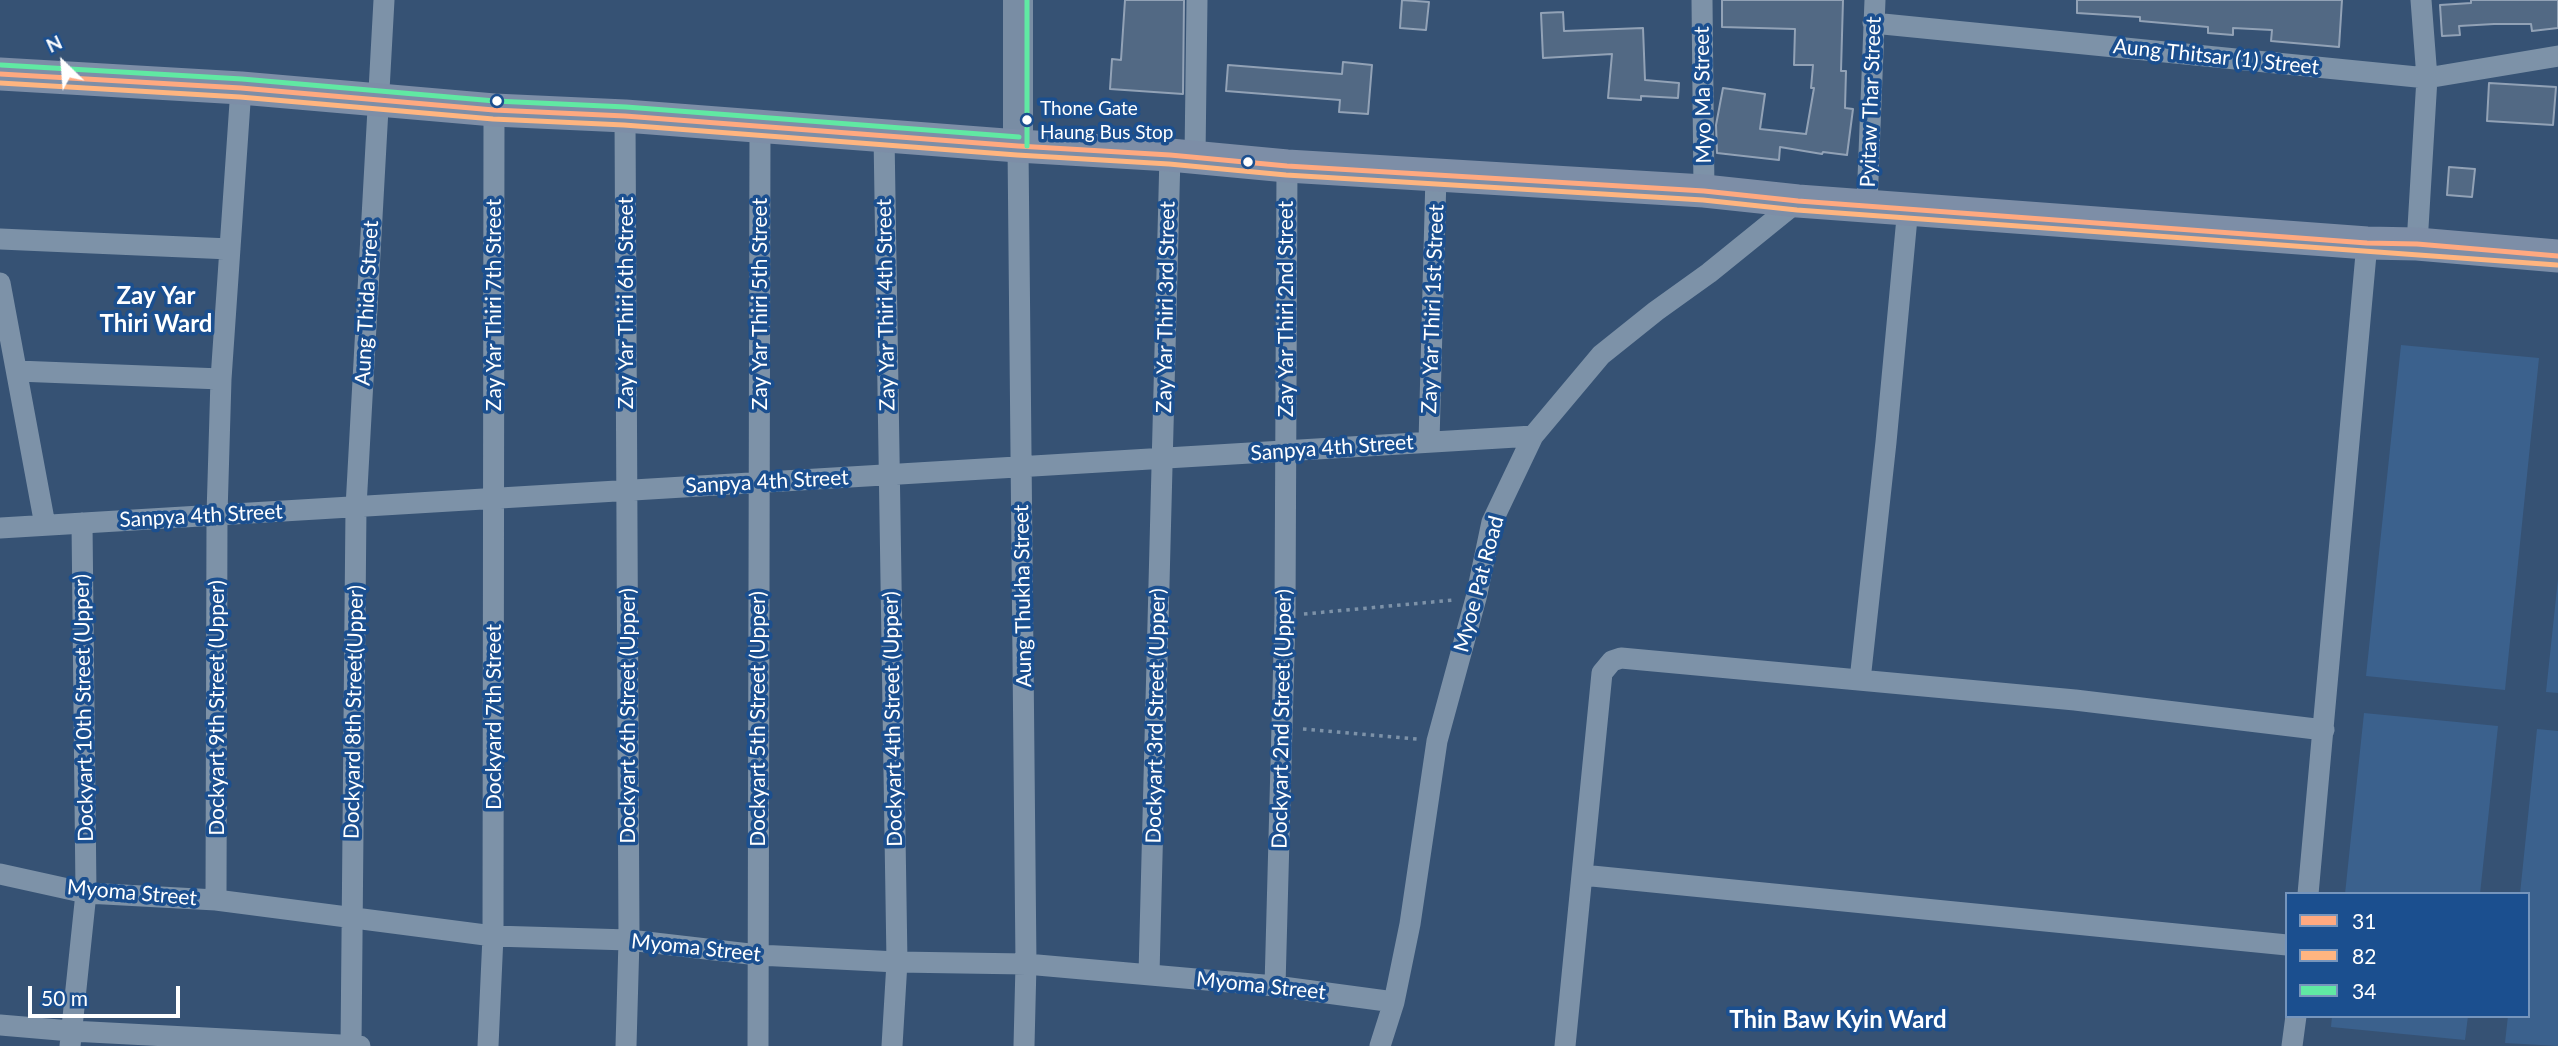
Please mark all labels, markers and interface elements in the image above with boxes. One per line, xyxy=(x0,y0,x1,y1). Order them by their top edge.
street label: Pyitaw Thar Street xyxy=(1855,16,1887,188)
street label: Myo Ma Street xyxy=(1689,26,1717,164)
north arrow xyxy=(28,28,98,98)
text: N xyxy=(42,30,65,57)
street label: Aung Thitsar (1) Street xyxy=(2112,34,2320,80)
unlabelled marker xyxy=(490,94,504,108)
place label: Thone Gate Haung Bus Stop xyxy=(1040,98,1173,142)
marker: Thone Gate Haung Bus Stop xyxy=(1020,113,1034,127)
unlabelled marker xyxy=(1241,155,1255,169)
street label: Zay Yar Thiri 6th Street xyxy=(613,197,639,409)
street label: Zay Yar Thiri 5th Street xyxy=(747,198,773,410)
street label: Zay Yar Thiri 7th Street xyxy=(481,199,507,411)
street label: Zay Yar Thiri 4th Street xyxy=(872,199,900,411)
street label: Zay Yar Thiri 3rd Street xyxy=(1152,201,1180,413)
street label: Zay Yar Thiri 2nd Street xyxy=(1273,201,1299,417)
street label: Zay Yar Thiri 1st Street xyxy=(1417,204,1449,414)
street label: Aung Thida Street xyxy=(350,220,384,386)
district label: Zay Yar Thiri Ward xyxy=(100,282,212,338)
street label: Sanpya 4th Street xyxy=(1250,430,1414,466)
street label: Sanpya 4th Street xyxy=(685,465,849,499)
street label: Sanpya 4th Street xyxy=(119,499,283,533)
street label: Aung Thukha Street xyxy=(1009,504,1037,688)
street label: Myoe Pat Road xyxy=(1449,513,1509,655)
street label: Dockyart 10th Street (Upper) xyxy=(69,574,99,842)
street label: Dockyart 9th Street (Upper) xyxy=(204,580,230,836)
street label: Dockyard 8th Street(Upper) xyxy=(339,585,369,839)
street label: Dockyart 6th Street (Upper) xyxy=(615,588,641,844)
street label: Dockyart 3rd Street (Upper) xyxy=(1141,588,1171,844)
street label: Dockyart 2nd Street (Upper) xyxy=(1267,589,1297,849)
street label: Dockyart 5th Street (Upper) xyxy=(745,591,771,847)
street label: Dockyart 4th Street (Upper) xyxy=(878,591,908,847)
street label: Dockyard 7th Street xyxy=(481,624,507,810)
street label: Myoma Street xyxy=(66,875,198,911)
legend xyxy=(2285,892,2530,1018)
text: 31 xyxy=(2352,908,2376,933)
street label: Myoma Street xyxy=(630,929,762,967)
text: 82 xyxy=(2352,943,2376,968)
street label: Myoma Street xyxy=(1195,967,1327,1005)
scale bar xyxy=(32,972,184,1016)
text: 34 xyxy=(2352,978,2376,1003)
text: 50 m xyxy=(41,985,88,1010)
district label: Thin Baw Kyin Ward xyxy=(1729,1006,1947,1034)

